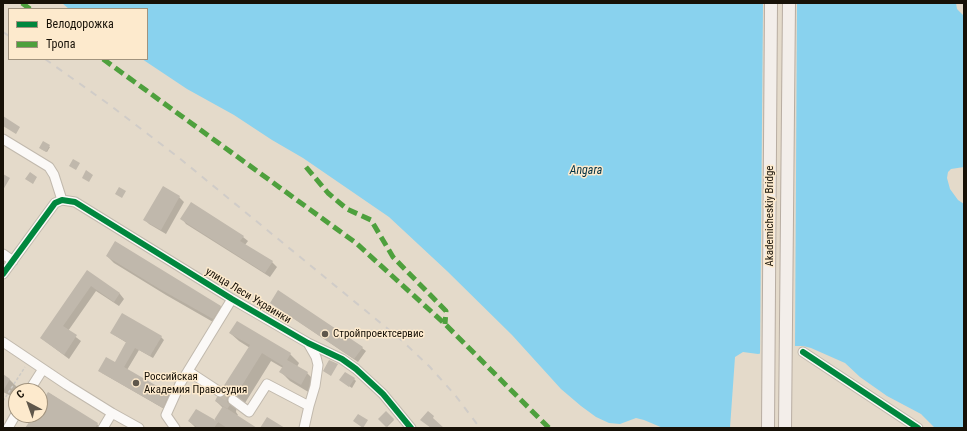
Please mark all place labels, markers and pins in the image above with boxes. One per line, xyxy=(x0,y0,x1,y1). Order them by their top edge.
place label: Стройпроектсервис xyxy=(333,327,424,341)
marker: Стройпроектсервис xyxy=(320,329,330,339)
place label: Российская Академия Правосудия xyxy=(144,370,247,396)
marker: Российская Академия Правосудия xyxy=(131,378,141,388)

